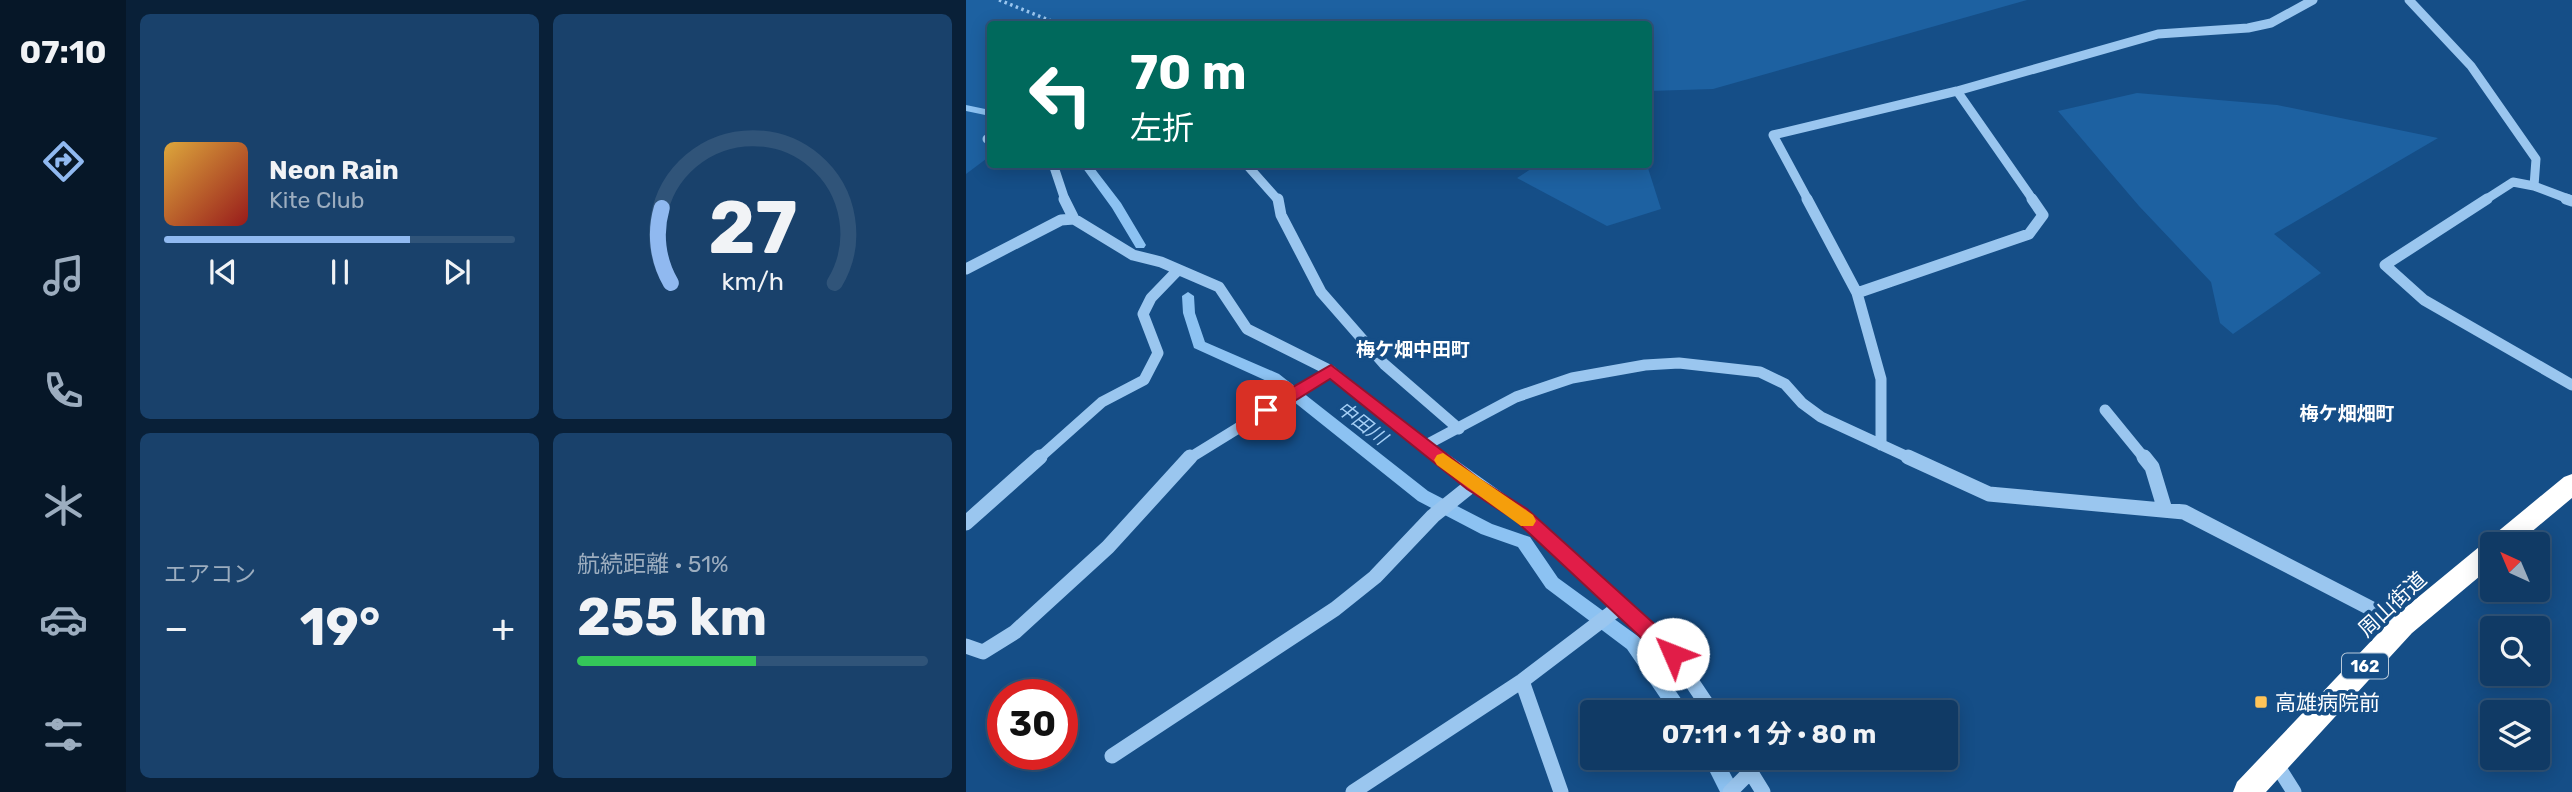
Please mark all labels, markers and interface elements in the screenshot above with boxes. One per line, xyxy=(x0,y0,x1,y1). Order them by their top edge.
text: 07:10 xyxy=(19,33,107,71)
text: 70 m xyxy=(1130,43,1247,101)
icon: left xyxy=(1015,49,1106,140)
text: 左折 xyxy=(1130,109,1194,147)
icon: directions xyxy=(39,137,88,186)
text: Neon Rain xyxy=(269,155,399,186)
text: 27 xyxy=(708,185,797,271)
text: Kite Club xyxy=(269,186,364,214)
icon: music xyxy=(39,251,88,300)
icon: previous xyxy=(204,253,242,291)
icon: pause xyxy=(321,253,359,291)
icon: next xyxy=(438,253,476,291)
text: km/h xyxy=(721,267,784,296)
district label: 梅ケ畑中田町 xyxy=(1356,338,1470,361)
icon: phone xyxy=(39,366,88,415)
pin xyxy=(1236,380,1296,440)
icon: arrive xyxy=(1247,391,1285,429)
water label: 中田川 xyxy=(1332,396,1393,451)
district label: 梅ケ畑畑町 xyxy=(2299,402,2395,425)
icon: climate xyxy=(39,481,88,530)
north arrow xyxy=(2480,532,2550,602)
map controls xyxy=(2480,532,2550,770)
text: 航続距離 · 51% xyxy=(577,550,729,578)
text: エアコン xyxy=(164,560,256,588)
street label: 周山街道 xyxy=(2353,566,2431,642)
text: 255 km xyxy=(577,586,767,648)
icon: car xyxy=(39,595,88,644)
text: 19° xyxy=(300,596,380,658)
text: − xyxy=(164,605,189,651)
text: + xyxy=(491,605,515,651)
button: search xyxy=(2480,616,2550,686)
position arrow xyxy=(1636,617,1710,691)
road number: 162 xyxy=(2342,653,2388,678)
speed limit sign: 30 xyxy=(987,679,1078,770)
place label: 高雄病院前 xyxy=(2275,690,2380,715)
marker: 高雄病院前 xyxy=(2253,694,2269,710)
button: layers xyxy=(2480,700,2550,770)
icon: filters xyxy=(39,710,88,759)
text: 07:11 · 1 分 · 80 m xyxy=(1662,719,1876,750)

